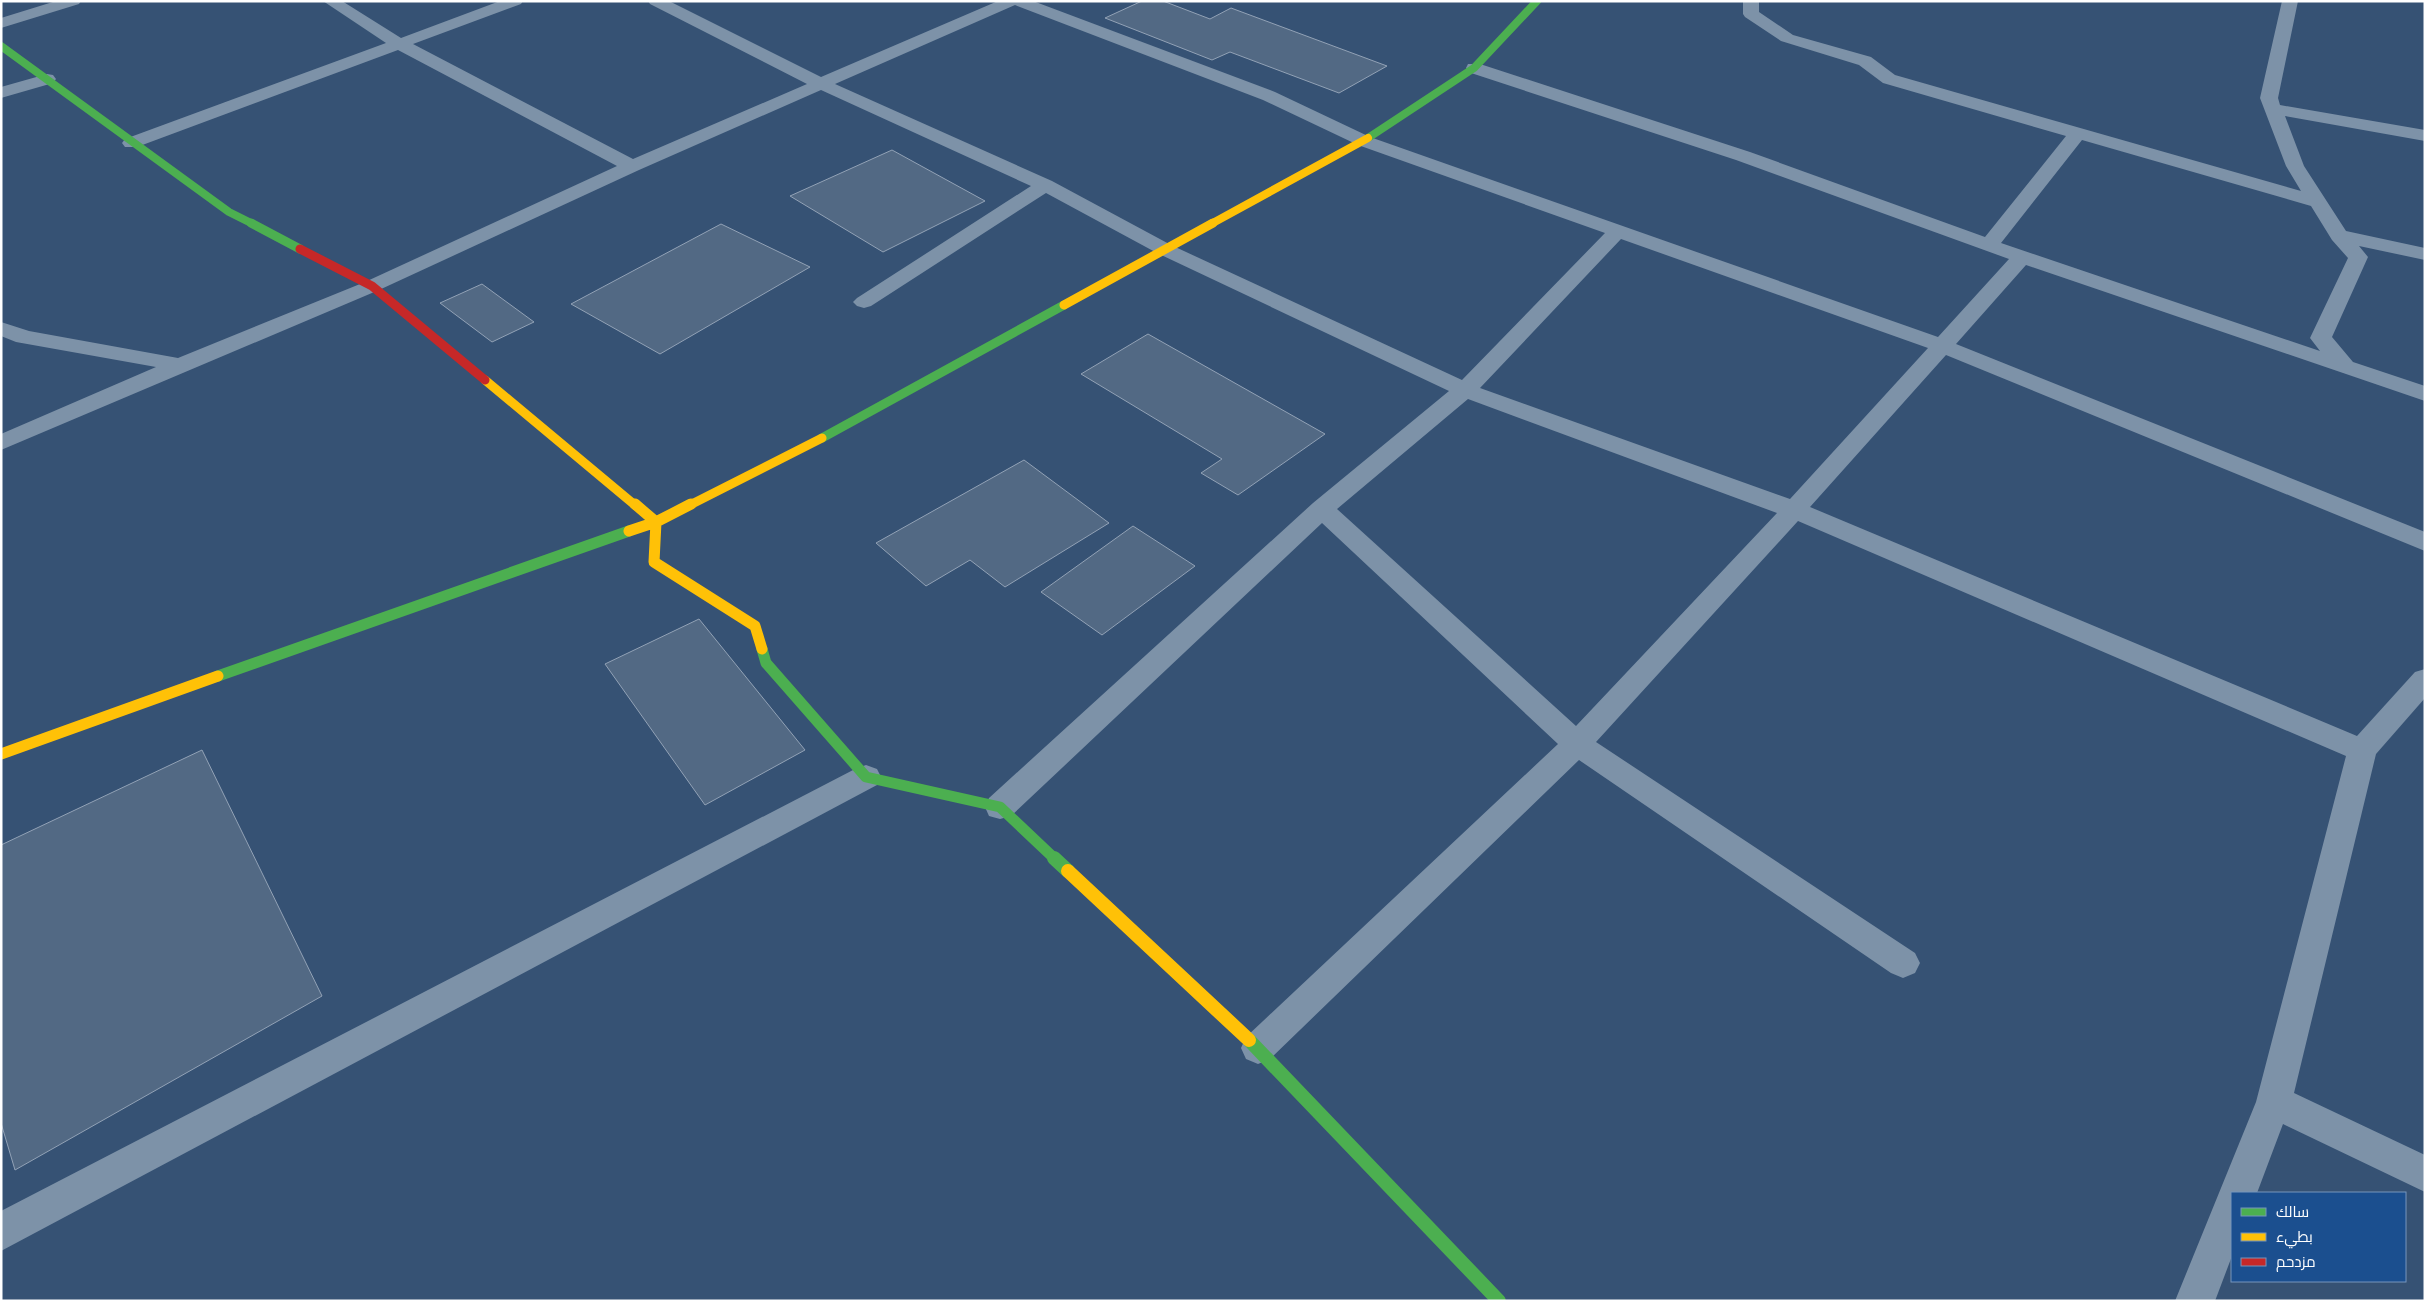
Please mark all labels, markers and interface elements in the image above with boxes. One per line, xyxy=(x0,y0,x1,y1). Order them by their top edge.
legend xyxy=(2231,1192,2406,1282)
text: سالك xyxy=(2276,1203,2309,1220)
text: بطيء xyxy=(2276,1228,2313,1249)
text: مزدحم xyxy=(2276,1253,2316,1272)

